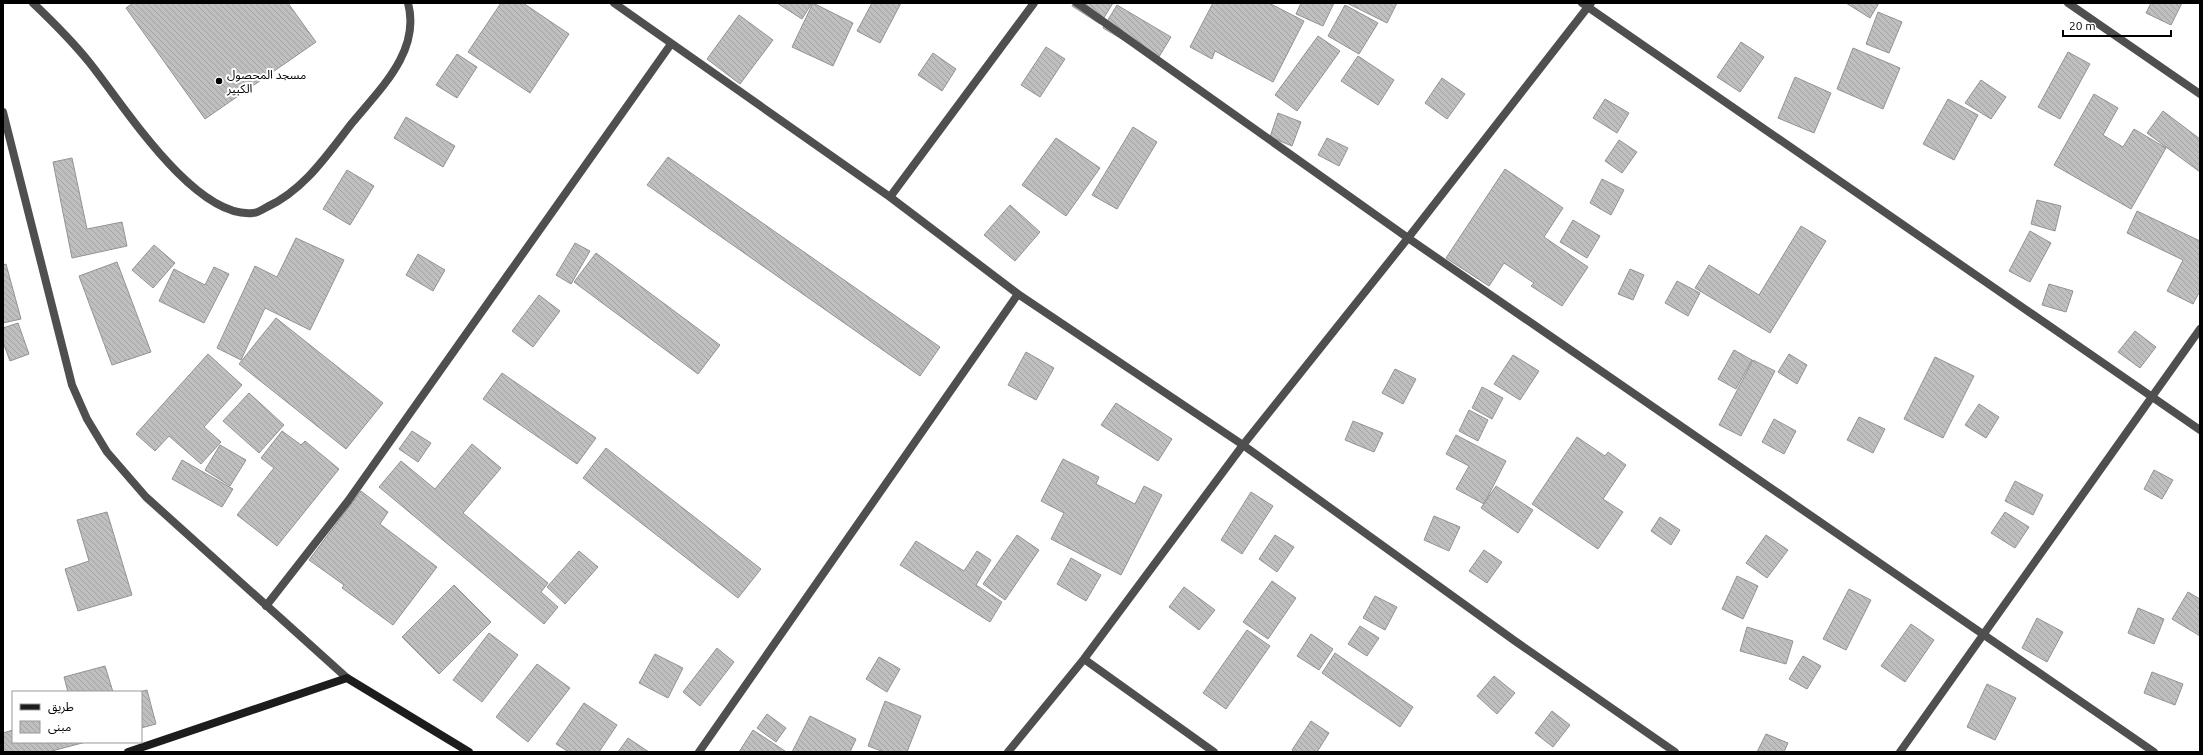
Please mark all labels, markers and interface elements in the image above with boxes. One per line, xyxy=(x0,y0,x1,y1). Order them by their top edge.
scale bar xyxy=(2063,12,2171,38)
text: 20 m xyxy=(2069,19,2096,32)
place label: مسجد المحصول الكبير xyxy=(226,68,306,96)
marker: مسجد المحصول الكبير xyxy=(214,76,224,86)
legend xyxy=(12,691,142,743)
text: طريق xyxy=(48,700,74,715)
text: مبنى xyxy=(48,720,71,734)

